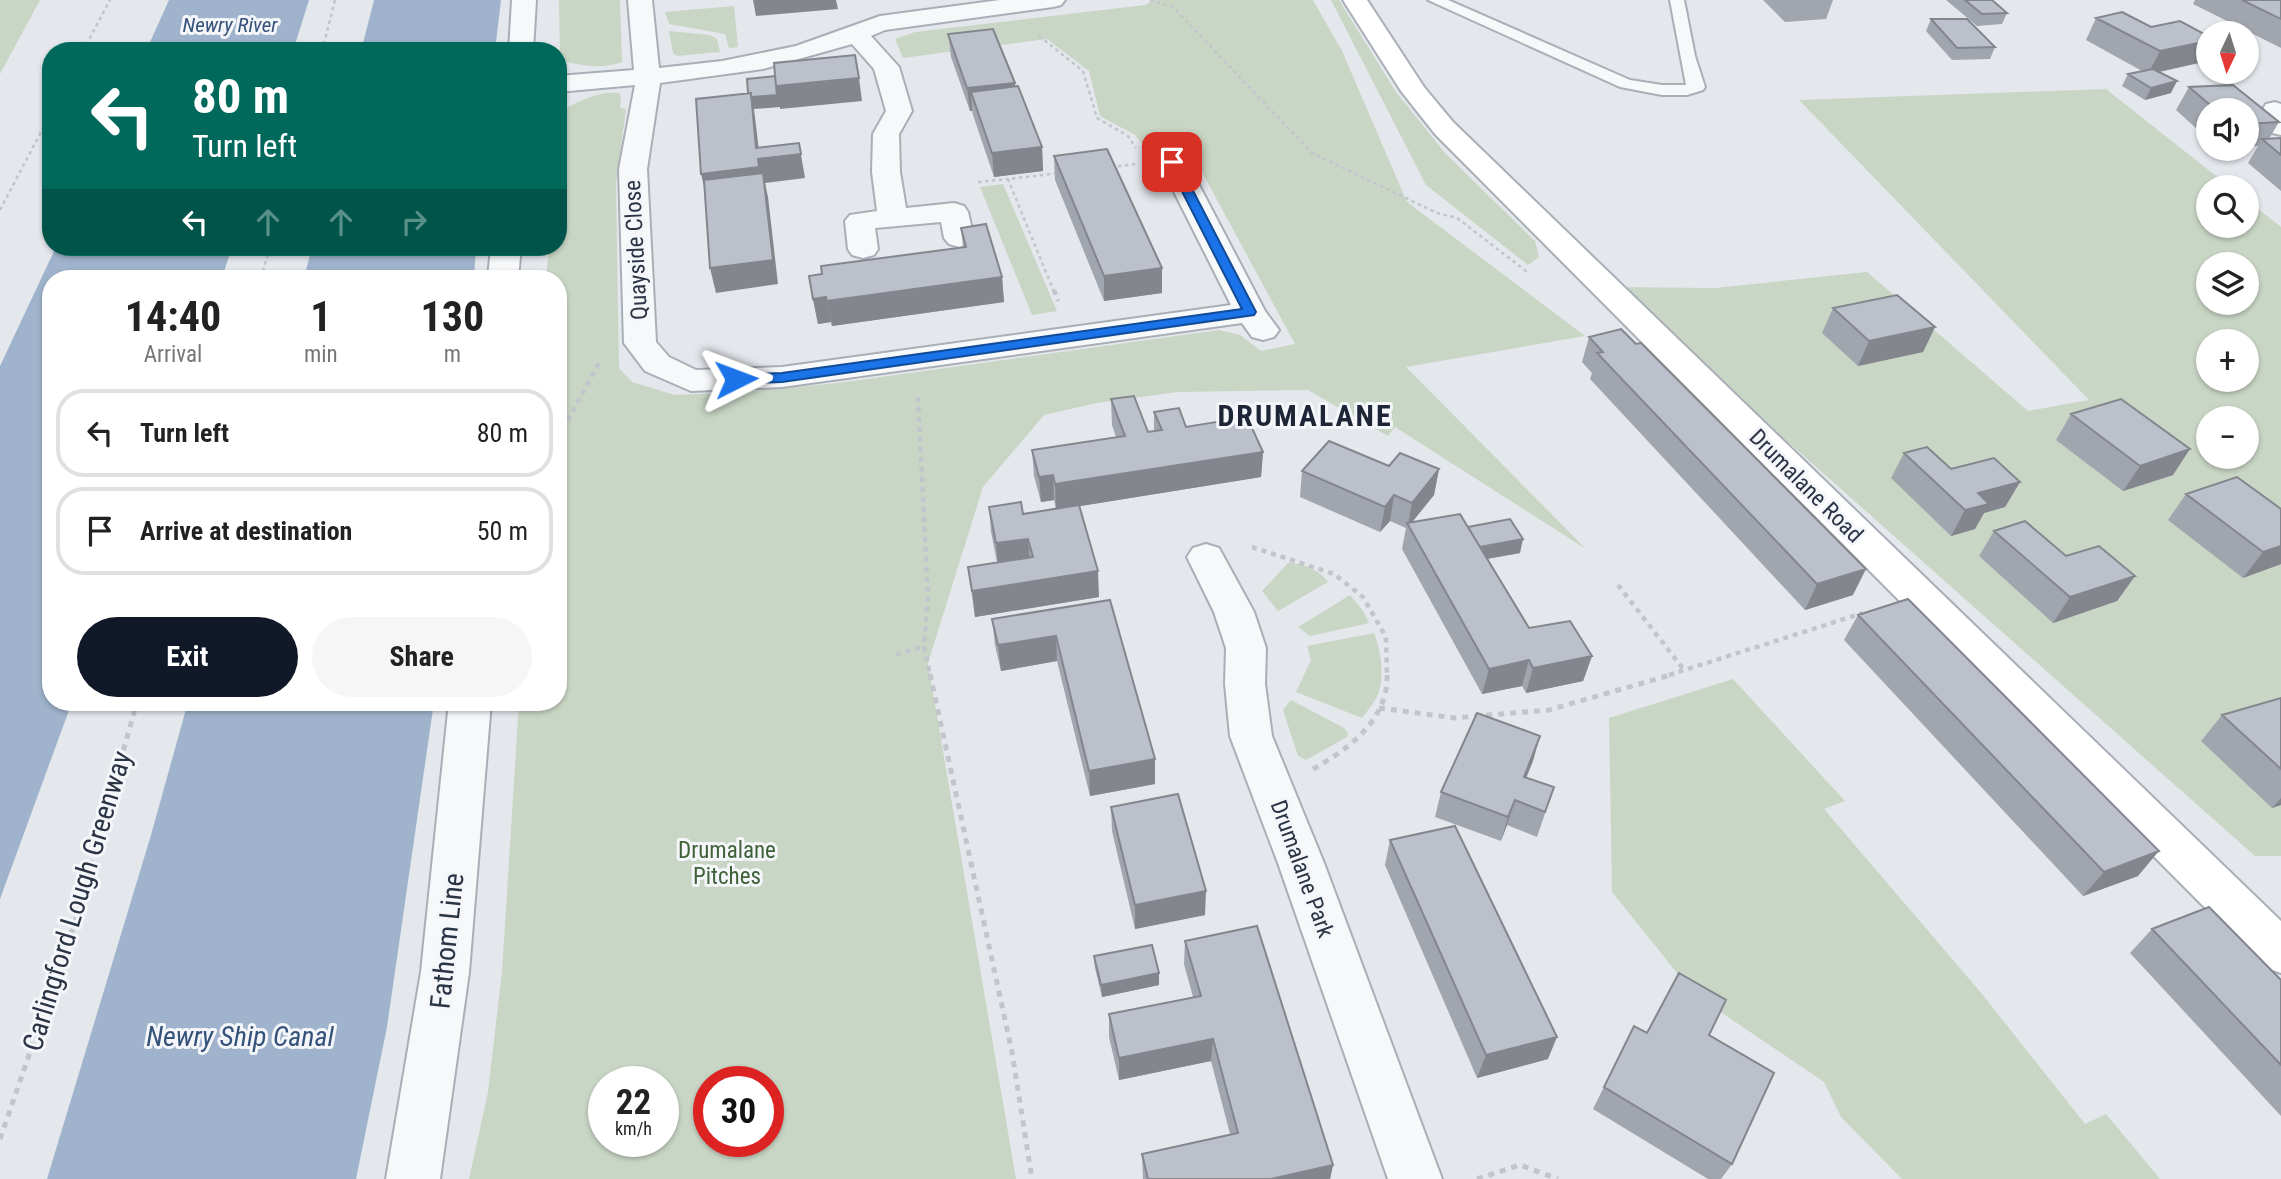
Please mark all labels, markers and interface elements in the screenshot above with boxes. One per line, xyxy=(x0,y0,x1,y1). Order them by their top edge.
water label: Newry River xyxy=(183,13,278,37)
north arrow xyxy=(2196,21,2259,84)
map controls xyxy=(2196,21,2259,469)
text: 80 m xyxy=(192,68,289,125)
icon: left xyxy=(77,70,168,161)
button: sound xyxy=(2196,98,2259,161)
text: Turn left xyxy=(192,127,297,165)
pin xyxy=(1142,132,1202,192)
icon: arrive xyxy=(1153,143,1191,181)
button: search xyxy=(2196,175,2259,238)
street label: Quayside Close xyxy=(619,180,653,320)
icon: left xyxy=(176,203,214,241)
icon: ahead xyxy=(249,203,287,241)
icon: ahead xyxy=(322,203,360,241)
icon: right xyxy=(395,203,433,241)
button: layers xyxy=(2196,252,2259,315)
text: 14:40 xyxy=(125,292,221,341)
text: 1 xyxy=(310,292,331,341)
text: 130 xyxy=(420,292,484,341)
button: + xyxy=(2196,329,2259,392)
text: Arrival xyxy=(144,341,202,368)
text: min xyxy=(304,341,338,368)
text: m xyxy=(444,341,461,368)
position arrow xyxy=(699,342,773,416)
district label: DRUMALANE xyxy=(1217,398,1393,433)
button: − xyxy=(2196,406,2259,469)
icon: left xyxy=(81,414,119,452)
text: Turn left xyxy=(140,418,229,448)
text: 80 m xyxy=(477,418,528,448)
street label: Drumalane Road xyxy=(1744,424,1868,548)
icon: arrive xyxy=(81,512,119,550)
text: Arrive at destination xyxy=(140,516,352,546)
text: 50 m xyxy=(477,516,528,546)
button: Exit xyxy=(77,617,298,697)
button: Share xyxy=(312,617,532,697)
street label: Carlingford Lough Greenway xyxy=(16,747,138,1055)
street label: Drumalane Park xyxy=(1265,797,1340,942)
park label: Drumalane Pitches xyxy=(678,837,776,890)
street label: Fathom Line xyxy=(423,872,471,1010)
water label: Newry Ship Canal xyxy=(146,1020,334,1053)
speed limit sign: 30 xyxy=(693,1066,784,1157)
text: 22 xyxy=(616,1082,651,1123)
text: km/h xyxy=(615,1118,652,1139)

